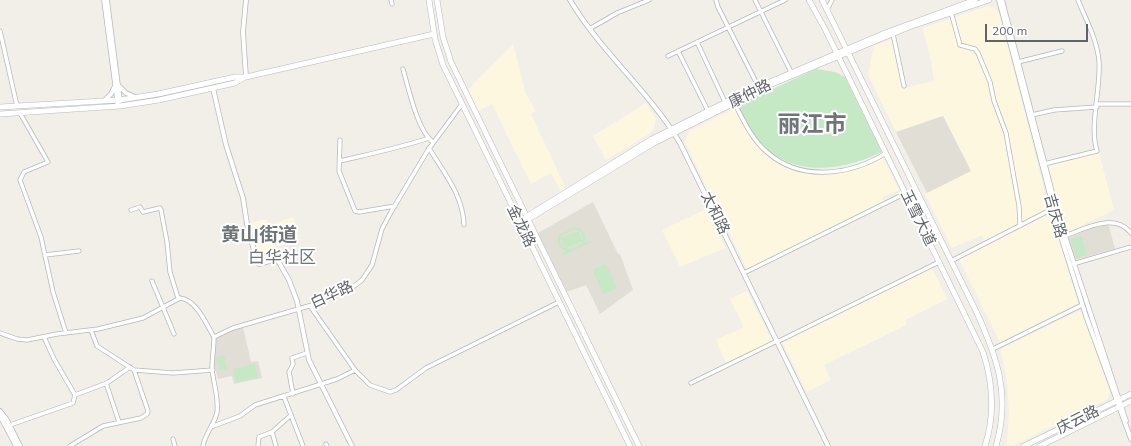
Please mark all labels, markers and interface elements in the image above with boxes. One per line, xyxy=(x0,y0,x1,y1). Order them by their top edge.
scale bar xyxy=(987,16,1090,42)
text: 200 m xyxy=(992,23,1027,38)
street label: 康仲路 xyxy=(726,76,774,112)
district label: 丽江市 xyxy=(778,111,846,139)
street label: 玉雪大道 xyxy=(897,187,939,249)
street label: 太和路 xyxy=(697,189,733,237)
street label: 吉庆路 xyxy=(1040,192,1070,240)
street label: 金龙路 xyxy=(503,202,539,250)
district label: 黄山街道 xyxy=(221,224,297,246)
district label: 白华社区 xyxy=(248,248,316,268)
street label: 白华路 xyxy=(308,277,356,313)
street label: 庆云路 xyxy=(1054,402,1102,438)

